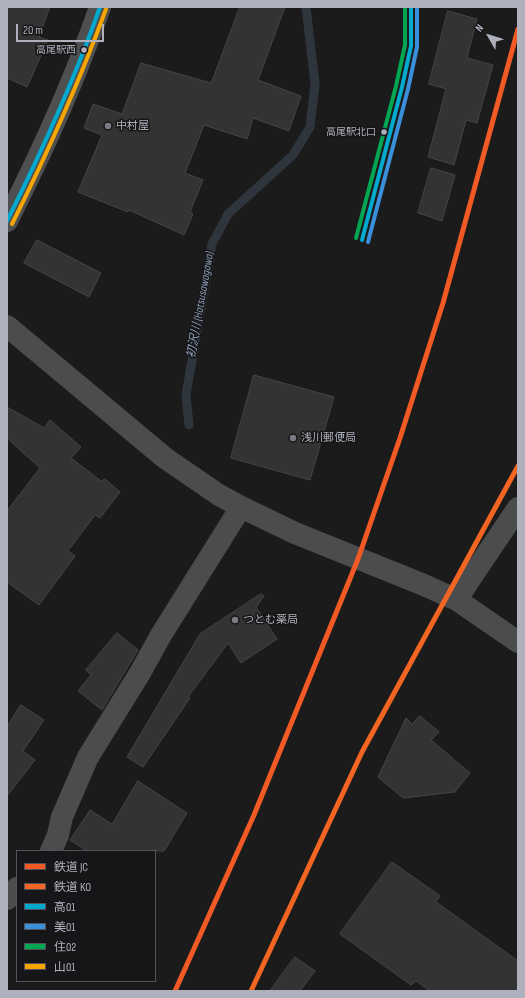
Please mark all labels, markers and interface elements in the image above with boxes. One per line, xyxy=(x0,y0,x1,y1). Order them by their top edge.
scale bar xyxy=(18,16,106,42)
north arrow xyxy=(469,16,509,56)
text: N xyxy=(472,22,486,35)
text: 20 m xyxy=(23,23,43,38)
place label: 高尾駅西 xyxy=(36,44,76,56)
marker: 高尾駅西 xyxy=(79,45,89,55)
place label: 中村屋 xyxy=(116,119,149,133)
marker: 中村屋 xyxy=(103,121,113,131)
place label: 高尾駅北口 xyxy=(326,126,376,138)
marker: 高尾駅北口 xyxy=(379,127,389,137)
water label: 初沢川 (Hatsusawagawa) xyxy=(185,250,217,360)
place label: 浅川郵便局 xyxy=(301,431,356,445)
marker: 浅川郵便局 xyxy=(288,433,298,443)
place label: つとむ薬局 xyxy=(243,613,298,627)
marker: つとむ薬局 xyxy=(230,615,240,625)
legend xyxy=(16,850,156,982)
text: 鉄道 JC xyxy=(54,860,88,875)
text: 鉄道 KO xyxy=(54,880,91,895)
text: 高01 xyxy=(54,900,76,915)
text: 美01 xyxy=(54,920,76,935)
text: 住02 xyxy=(54,940,76,955)
text: 山01 xyxy=(54,960,76,975)

